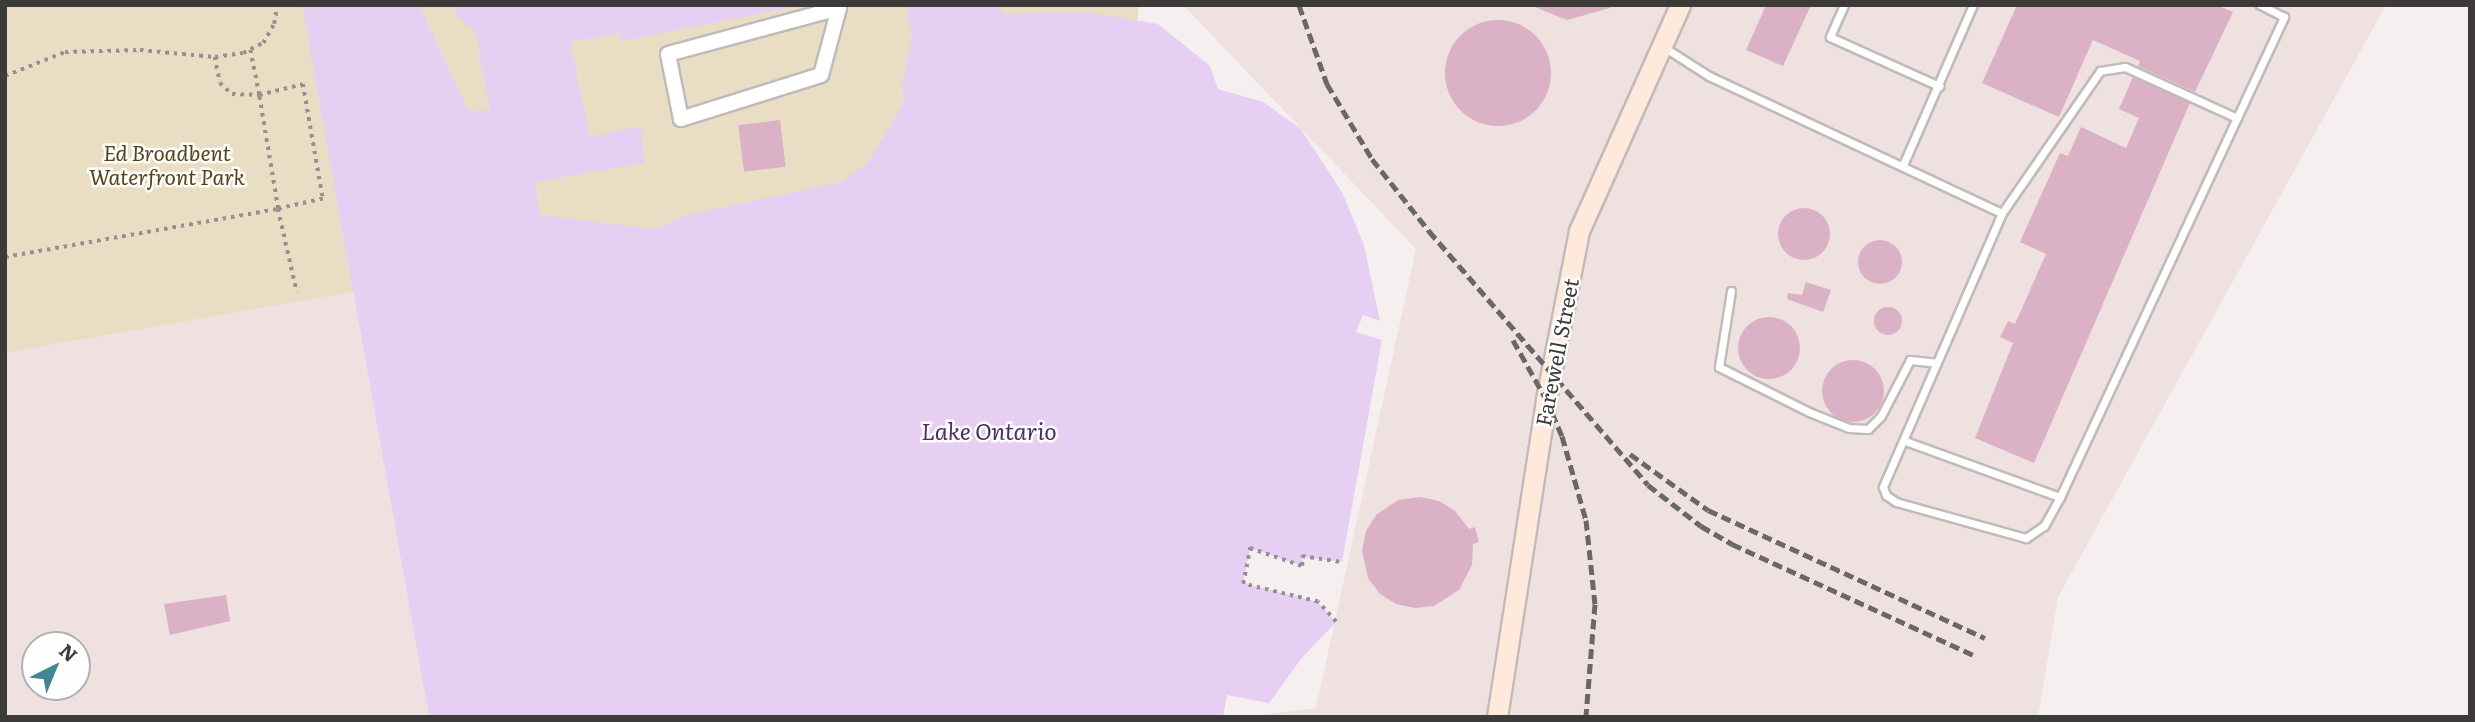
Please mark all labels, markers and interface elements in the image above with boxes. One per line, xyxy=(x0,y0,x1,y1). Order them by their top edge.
park label: Ed Broadbent Waterfront Park xyxy=(89,139,245,189)
street label: Farewell Street xyxy=(1529,276,1583,428)
water label: Lake Ontario xyxy=(921,416,1057,444)
north arrow xyxy=(21,631,91,701)
text: N xyxy=(54,636,84,668)

